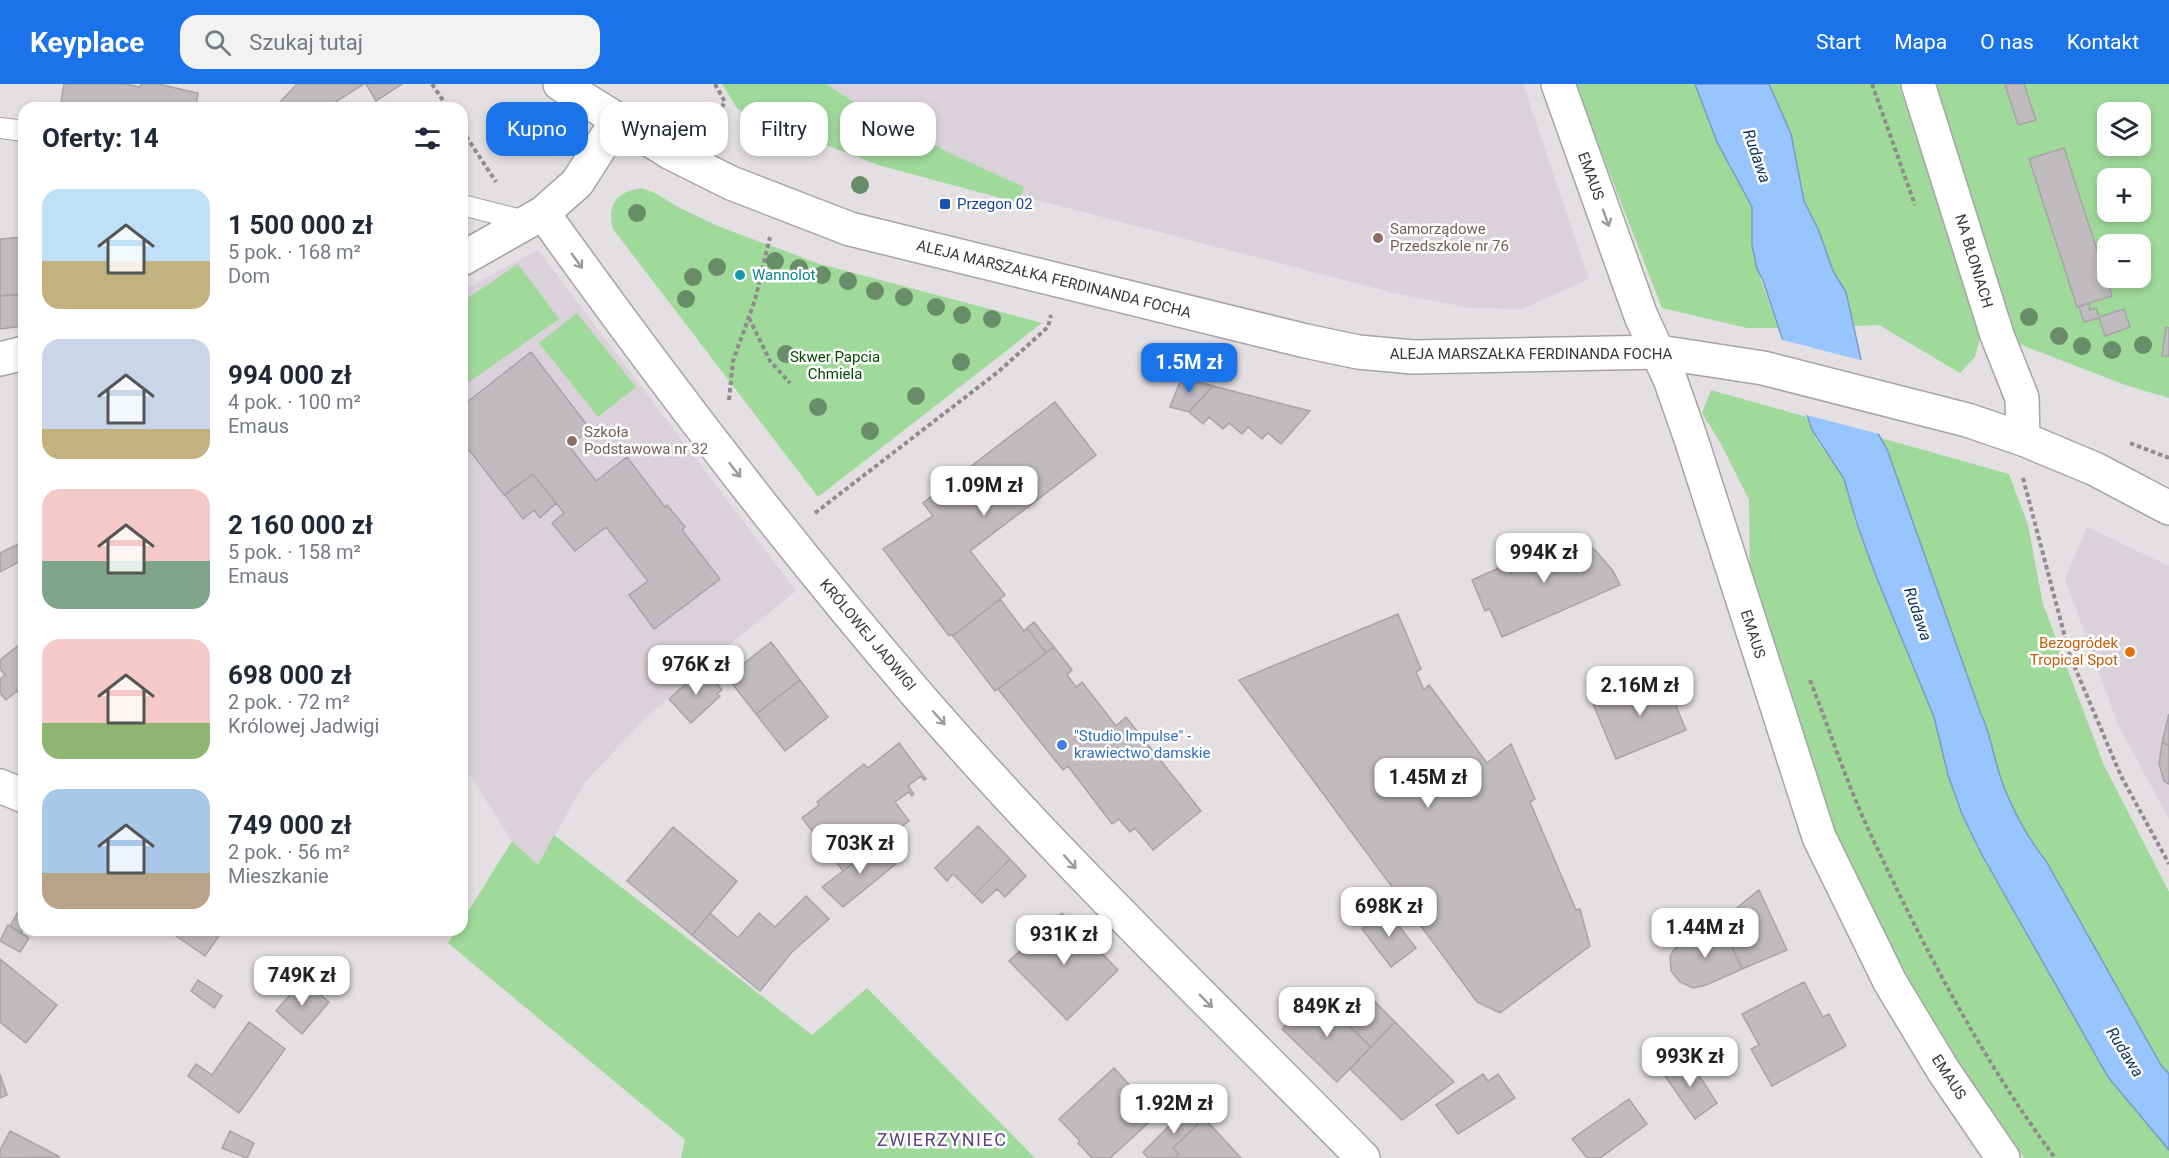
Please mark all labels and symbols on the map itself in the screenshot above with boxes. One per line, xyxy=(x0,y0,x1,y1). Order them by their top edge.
water label: Rudawa xyxy=(1739,127,1775,185)
street label: EMAUS xyxy=(1574,149,1608,203)
place label: Przegon 02 xyxy=(957,195,1033,213)
marker: Przegon 02 xyxy=(938,197,952,211)
one-way arrow xyxy=(1602,208,1613,227)
street label: NA BŁONIACH xyxy=(1951,212,1997,310)
place label: Samorządowe Przedszkole nr 76 xyxy=(1390,220,1509,255)
marker: Samorządowe Przedszkole nr 76 xyxy=(1371,231,1385,245)
street label: ALEJA MARSZAŁKA FERDINANDA FOCHA xyxy=(915,236,1193,322)
one-way arrow xyxy=(571,252,583,268)
place label: Wannolot xyxy=(752,266,816,284)
marker: Wannolot xyxy=(733,268,747,282)
pin: 1.5M zł xyxy=(1134,343,1244,394)
street label: ALEJA MARSZAŁKA FERDINANDA FOCHA xyxy=(1390,345,1672,363)
park label: Skwer Papcia Chmiela xyxy=(790,348,880,383)
place label: Szkoła Podstawowa nr 32 xyxy=(584,423,708,458)
marker: Szkoła Podstawowa nr 32 xyxy=(565,434,579,448)
one-way arrow xyxy=(728,462,741,478)
pin: 1.09M zł xyxy=(922,466,1046,517)
pin: 994K zł xyxy=(1489,533,1599,584)
street label: KRÓLOWEJ JADWIGI xyxy=(816,576,920,694)
water label: Rudawa xyxy=(1900,585,1936,643)
street label: EMAUS xyxy=(1737,607,1769,661)
place label: Bezogródek Tropical Spot xyxy=(2030,634,2118,669)
pin: 976K zł xyxy=(641,645,751,696)
marker: Bezogródek Tropical Spot xyxy=(2123,645,2137,659)
pin: 2.16M zł xyxy=(1578,666,1702,717)
one-way arrow xyxy=(932,710,946,725)
place label: "Studio Impulse" - krawiectwo damskie xyxy=(1074,727,1210,762)
marker: "Studio Impulse" - krawiectwo damskie xyxy=(1055,738,1069,752)
pin: 1.45M zł xyxy=(1366,758,1490,809)
pin: 703K zł xyxy=(805,824,915,875)
one-way arrow xyxy=(1063,854,1077,869)
pin: 698K zł xyxy=(1334,887,1444,938)
pin: 1.44M zł xyxy=(1643,908,1767,959)
pin: 931K zł xyxy=(1009,915,1119,966)
pin: 749K zł xyxy=(247,956,357,1007)
pin: 849K zł xyxy=(1272,987,1382,1038)
one-way arrow xyxy=(1199,994,1214,1008)
water label: Rudawa xyxy=(2102,1023,2148,1081)
pin: 993K zł xyxy=(1635,1037,1745,1088)
street label: EMAUS xyxy=(1928,1051,1970,1103)
pin: 1.92M zł xyxy=(1112,1084,1236,1135)
district label: ZWIERZYNIEC xyxy=(877,1129,1007,1150)

